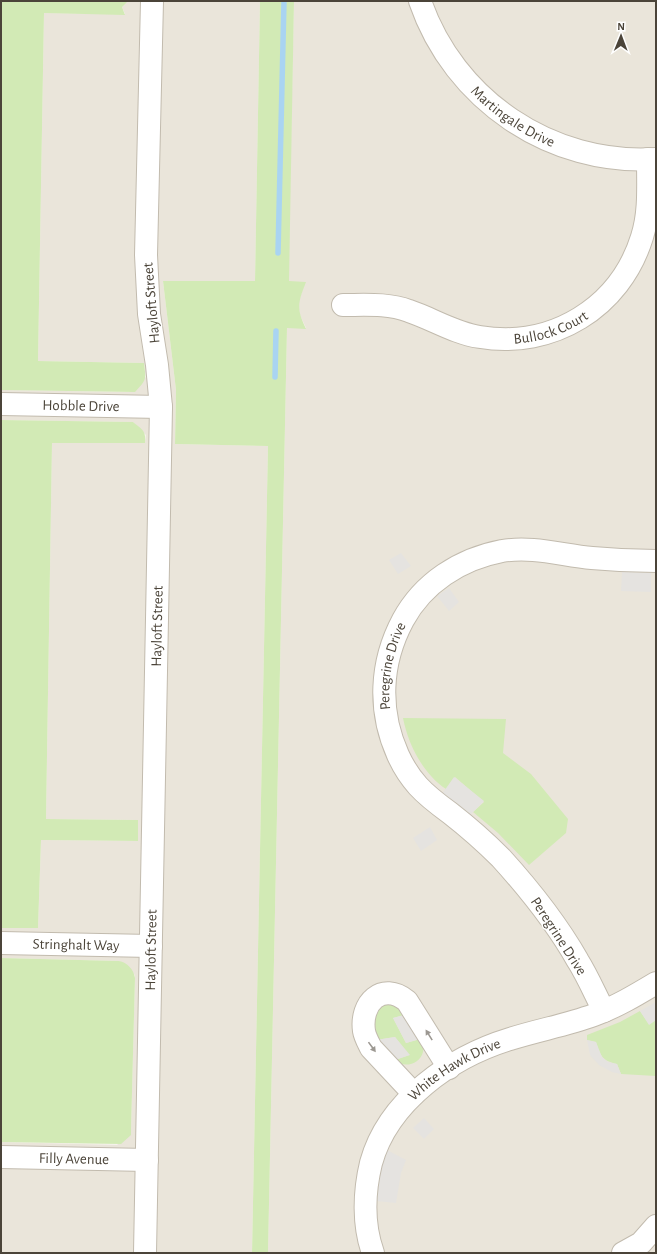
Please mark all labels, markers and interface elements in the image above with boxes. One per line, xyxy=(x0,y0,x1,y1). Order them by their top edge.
north arrow xyxy=(601,16,641,56)
text: N xyxy=(617,21,625,32)
street label: Martingale Drive xyxy=(468,83,557,150)
street label: Hayloft Street xyxy=(140,262,163,344)
street label: Bullock Court xyxy=(513,308,591,347)
street label: Hobble Drive xyxy=(42,398,120,414)
street label: Hayloft Street xyxy=(149,585,166,667)
street label: Peregrine Drive xyxy=(377,620,409,711)
street label: Peregrine Drive xyxy=(528,895,589,978)
street label: Hayloft Street xyxy=(143,909,160,991)
street label: Stringhalt Way xyxy=(32,937,120,953)
one-way arrow xyxy=(425,1029,432,1041)
street label: White Hawk Drive xyxy=(405,1036,503,1104)
one-way arrow xyxy=(368,1042,376,1052)
street label: Filly Avenue xyxy=(39,1151,109,1167)

